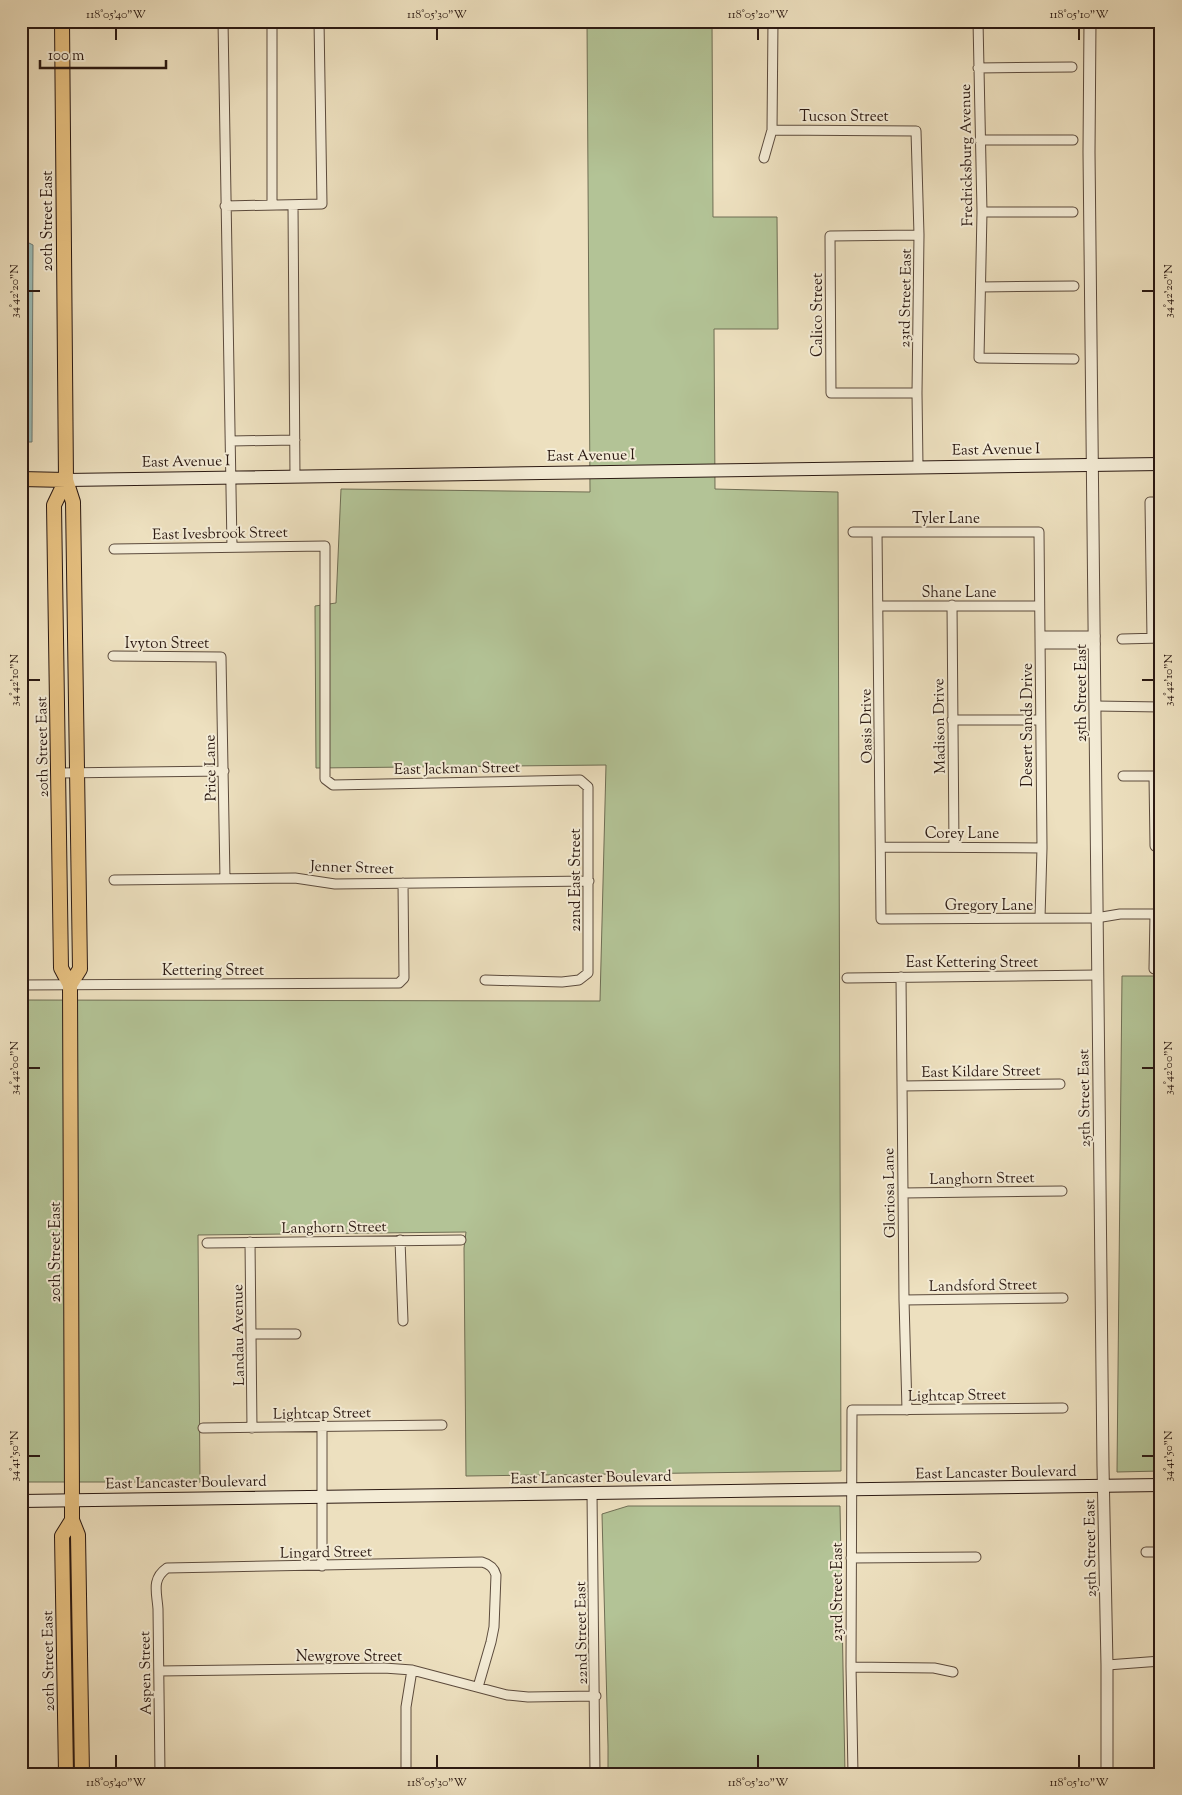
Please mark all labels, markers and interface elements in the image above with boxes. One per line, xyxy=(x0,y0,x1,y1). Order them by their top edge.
text: 118°05'40"W xyxy=(86,6,147,24)
text: 118°05'30"W xyxy=(407,6,468,24)
text: 118°05'20"W xyxy=(728,6,789,24)
text: 118°05'10"W xyxy=(1049,6,1109,24)
scale bar xyxy=(40,38,166,70)
text: 100 m xyxy=(48,46,85,67)
street label: Fredricksburg Avenue xyxy=(956,84,979,226)
street label: Tucson Street xyxy=(799,107,889,128)
street label: 20th Street East xyxy=(38,171,59,271)
street label: 23rd Street East xyxy=(895,248,918,348)
text: 34°42'20"N xyxy=(6,264,24,318)
text: 34°42'20"N xyxy=(1160,264,1178,318)
street label: Calico Street xyxy=(808,273,829,357)
street label: East Avenue I xyxy=(952,439,1040,462)
street label: East Avenue I xyxy=(547,445,635,468)
street label: East Avenue I xyxy=(142,451,230,474)
street label: Tyler Lane xyxy=(912,509,980,530)
street label: East Ivesbrook Street xyxy=(152,523,288,546)
street label: Shane Lane xyxy=(921,583,997,604)
street label: Ivyton Street xyxy=(125,634,209,655)
street label: 25th Street East xyxy=(1072,644,1093,742)
text: 34°42'10"N xyxy=(6,653,24,706)
text: 34°42'10"N xyxy=(1160,653,1178,706)
street label: Desert Sands Drive xyxy=(1018,663,1039,787)
street label: Madison Drive xyxy=(929,678,952,774)
street label: Oasis Drive xyxy=(856,688,879,764)
street label: 20th Street East xyxy=(32,696,55,798)
street label: Price Lane xyxy=(200,734,223,802)
street label: East Jackman Street xyxy=(394,758,520,781)
street label: Corey Lane xyxy=(925,824,999,845)
street label: 22nd East Street xyxy=(566,828,587,932)
street label: Jenner Street xyxy=(309,857,394,880)
street label: Gregory Lane xyxy=(945,896,1033,917)
street label: East Kettering Street xyxy=(906,953,1038,974)
street label: Kettering Street xyxy=(162,961,264,982)
text: 34°42'00"N xyxy=(6,1041,24,1095)
text: 34°42'00"N xyxy=(1160,1041,1178,1095)
street label: 25th Street East xyxy=(1074,1049,1097,1147)
street label: East Kildare Street xyxy=(921,1061,1041,1084)
street label: Gloriosa Lane xyxy=(879,1148,902,1238)
street label: Langhorn Street xyxy=(929,1168,1035,1191)
street label: 20th Street East xyxy=(46,1202,67,1302)
street label: Langhorn Street xyxy=(281,1217,387,1240)
street label: Landsford Street xyxy=(929,1275,1037,1298)
street label: Landau Avenue xyxy=(228,1284,251,1386)
street label: Lightcap Street xyxy=(908,1385,1006,1408)
street label: Lightcap Street xyxy=(273,1403,371,1426)
text: 34°41'50"N xyxy=(6,1430,24,1482)
text: 34°41'50"N xyxy=(1160,1430,1178,1482)
street label: East Lancaster Boulevard xyxy=(915,1462,1077,1485)
street label: East Lancaster Boulevard xyxy=(510,1467,672,1490)
street label: East Lancaster Boulevard xyxy=(105,1472,267,1495)
street label: 25th Street East xyxy=(1080,1499,1103,1597)
street label: Lingard Street xyxy=(280,1542,372,1565)
street label: 23rd Street East xyxy=(828,1542,849,1642)
street label: 22nd Street East xyxy=(571,1581,594,1685)
street label: 20th Street East xyxy=(38,1610,61,1712)
street label: Aspen Street xyxy=(135,1631,158,1715)
street label: Newgrove Street xyxy=(296,1647,402,1668)
text: 118°05'40"W xyxy=(86,1774,147,1792)
text: 118°05'30"W xyxy=(407,1774,468,1792)
text: 118°05'20"W xyxy=(728,1774,789,1792)
text: 118°05'10"W xyxy=(1049,1774,1109,1792)

